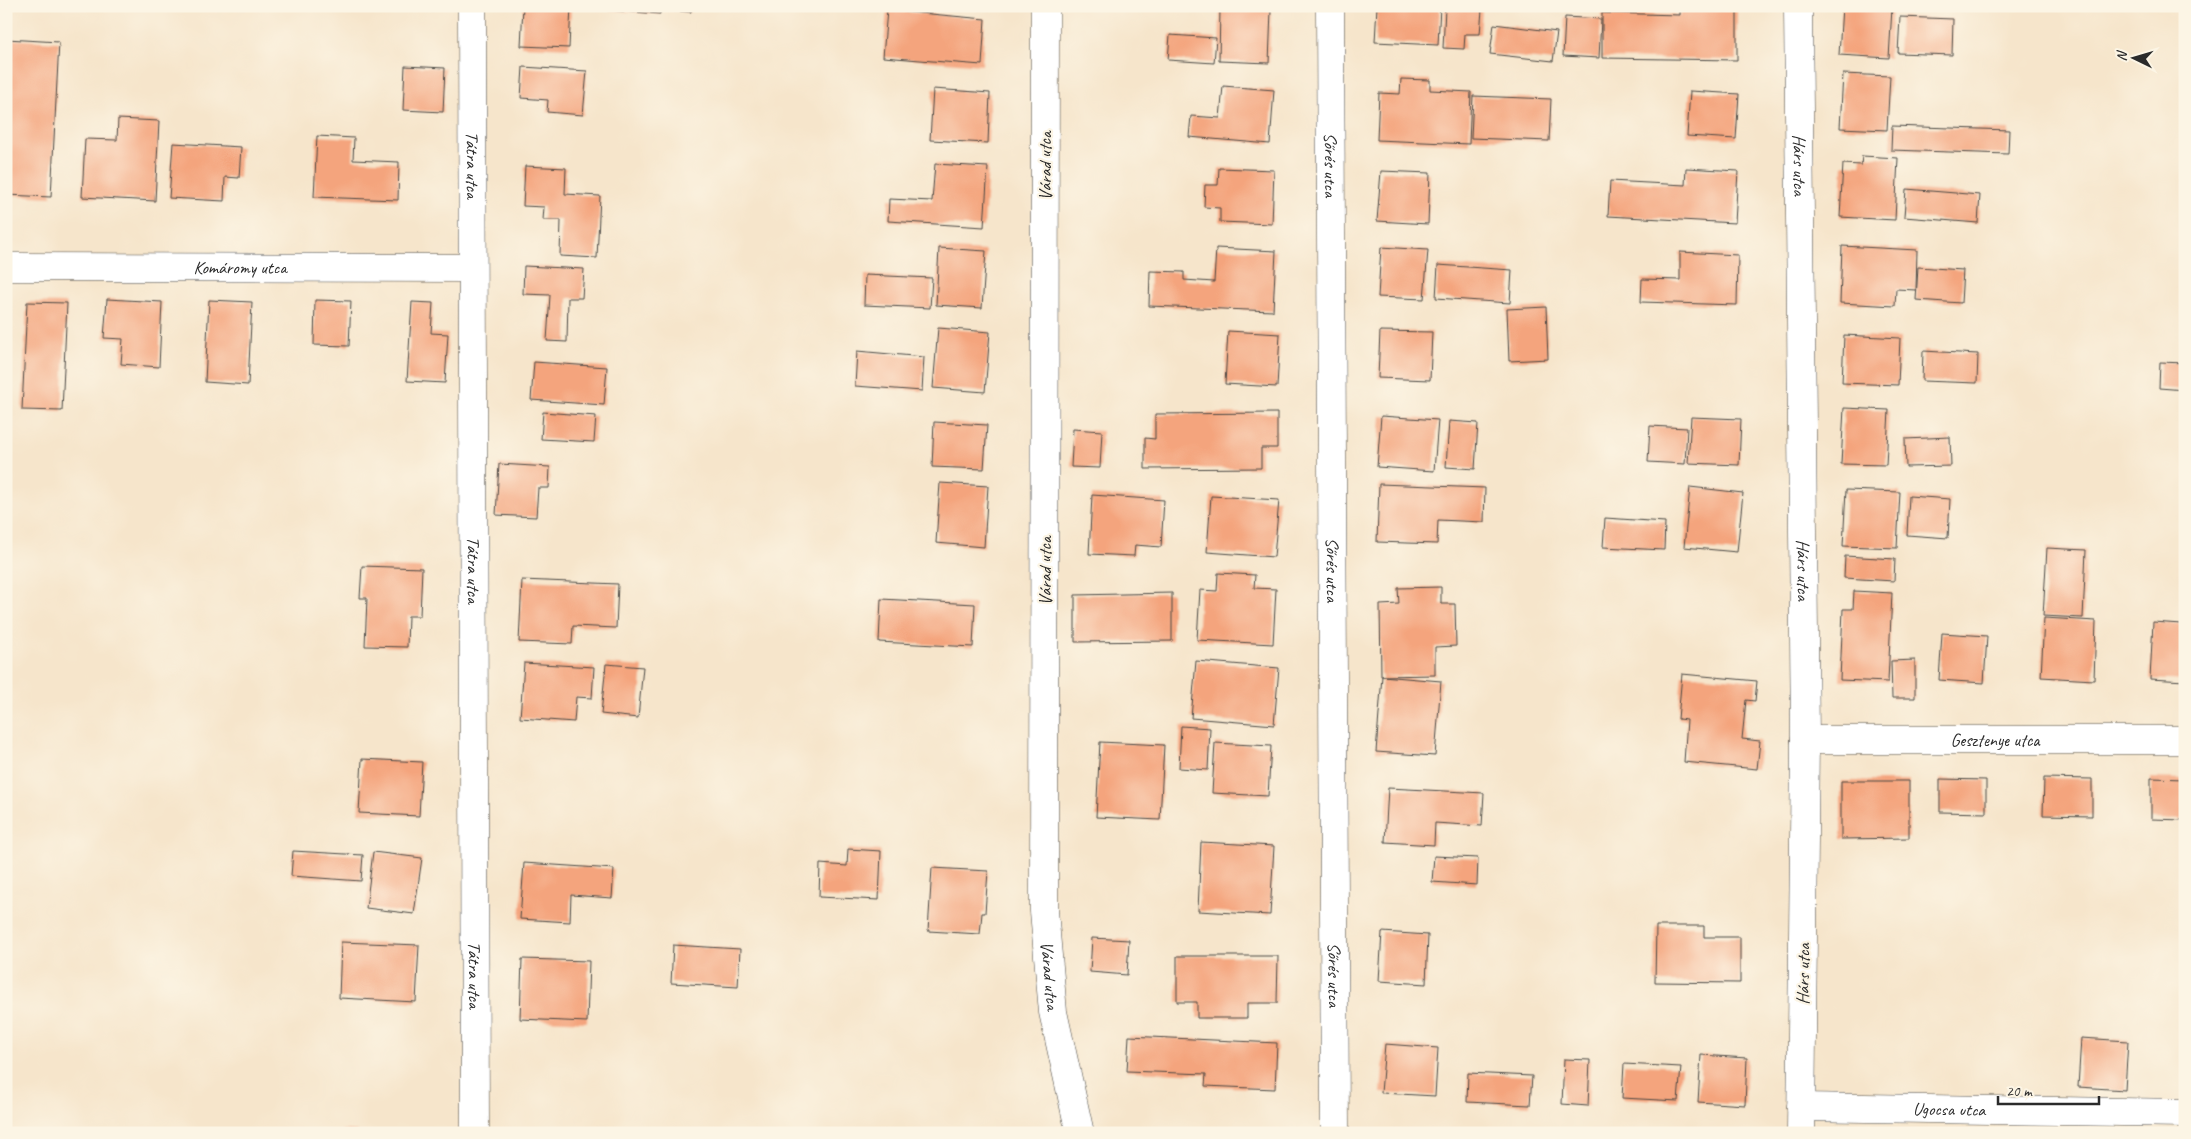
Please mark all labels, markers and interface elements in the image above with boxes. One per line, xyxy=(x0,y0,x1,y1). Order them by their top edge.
north arrow xyxy=(2108,32,2158,82)
text: N xyxy=(2113,50,2131,62)
street label: Várad utca xyxy=(1034,130,1056,200)
street label: Tátra utca xyxy=(461,131,484,200)
street label: Sőrés utca xyxy=(1320,133,1342,199)
street label: Hárs utca xyxy=(1788,134,1811,198)
street label: Komáromy utca xyxy=(193,256,288,279)
street label: Várad utca xyxy=(1034,535,1056,605)
street label: Tátra utca xyxy=(462,536,485,605)
street label: Sőrés utca xyxy=(1321,538,1344,604)
street label: Hárs utca xyxy=(1792,539,1815,602)
street label: Gesztenye utca xyxy=(1951,729,2041,751)
street label: Várad utca xyxy=(1036,940,1064,1013)
street label: Tátra utca xyxy=(463,941,486,1010)
street label: Hárs utca xyxy=(1791,941,1815,1005)
street label: Sőrés utca xyxy=(1323,943,1345,1009)
scale bar xyxy=(1998,1074,2100,1106)
text: 20 m xyxy=(2006,1082,2033,1101)
street label: Ugocsa utca xyxy=(1913,1098,1987,1121)

